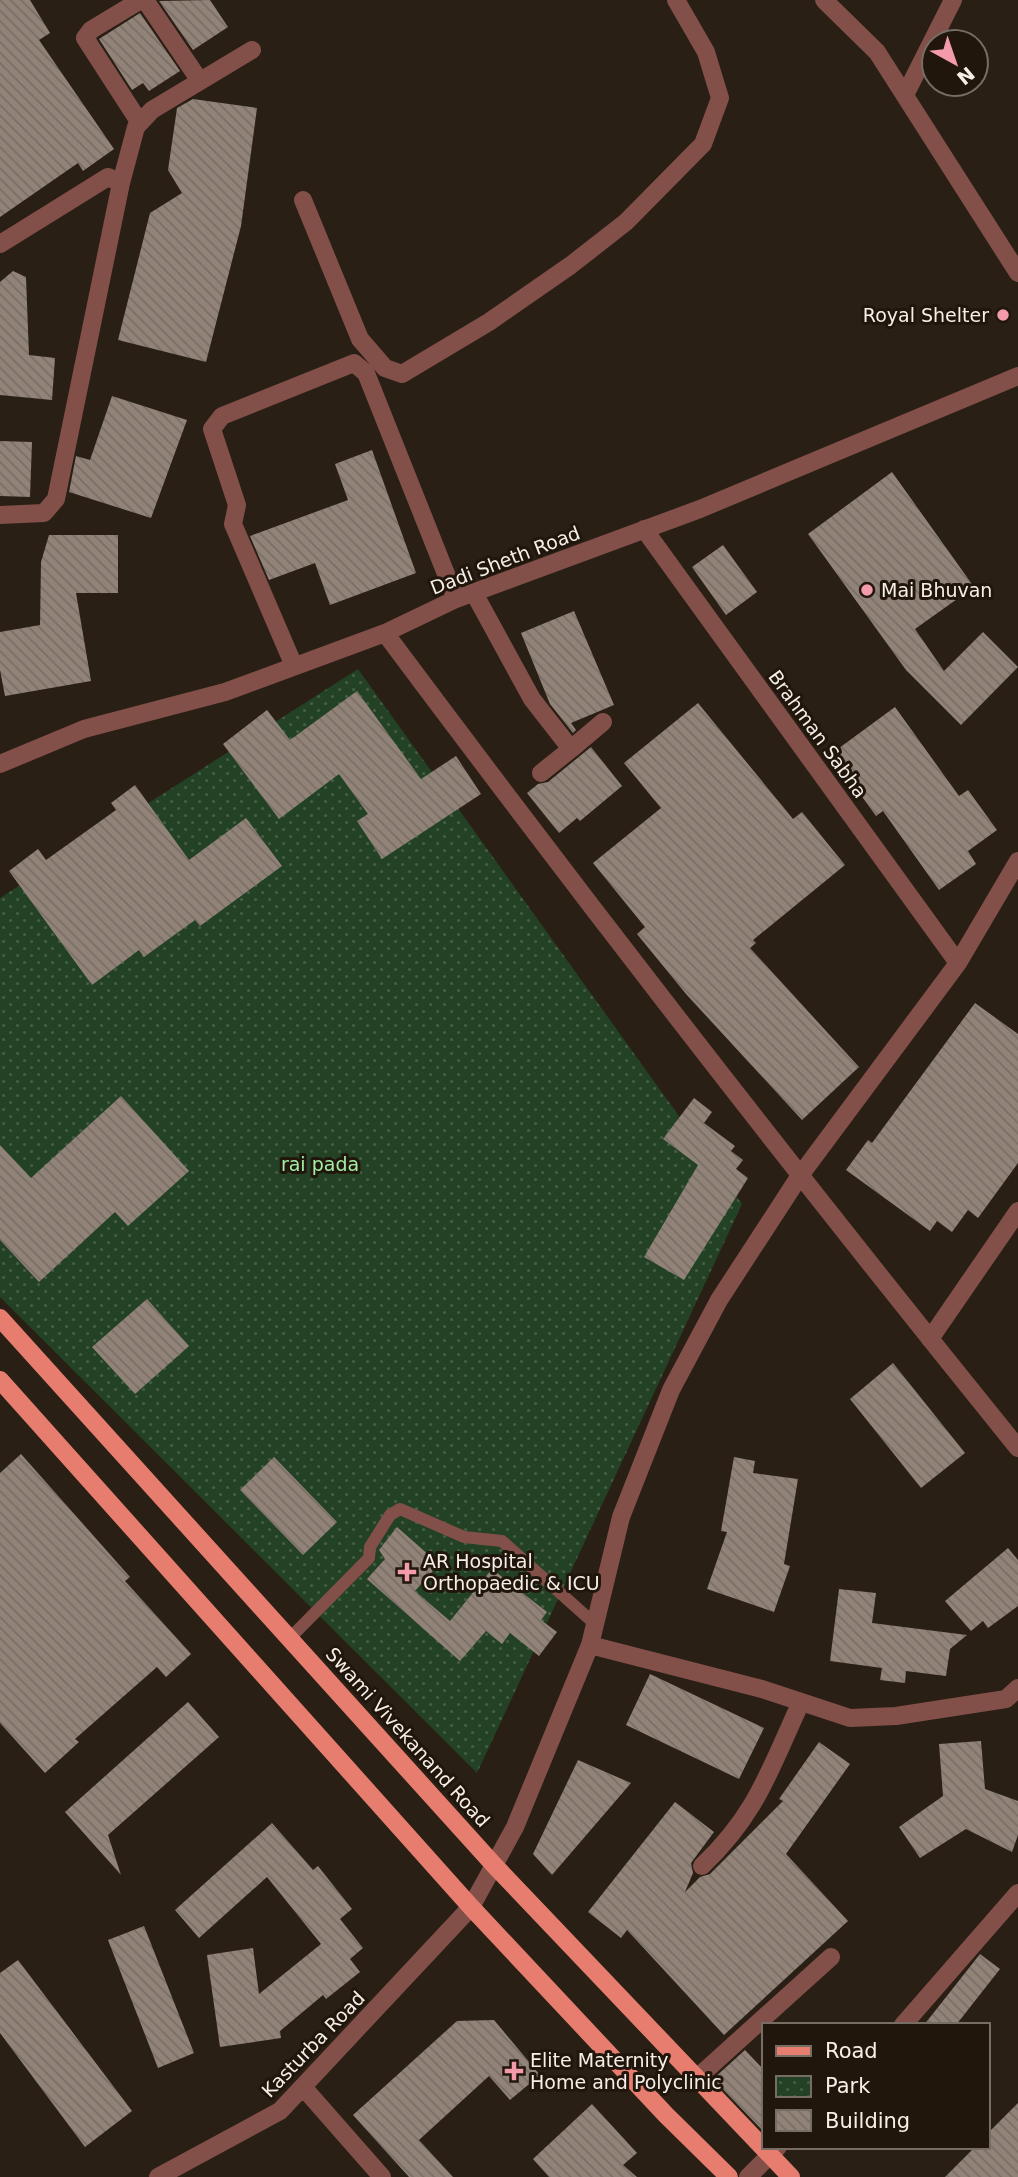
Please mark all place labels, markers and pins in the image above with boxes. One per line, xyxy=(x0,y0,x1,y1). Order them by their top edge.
place label: Royal Shelter xyxy=(863,304,989,326)
marker: Royal Shelter xyxy=(995,307,1011,323)
place label: Mai Bhuvan xyxy=(881,579,992,601)
marker: Mai Bhuvan xyxy=(859,582,875,598)
place label: AR Hospital Orthopaedic & ICU xyxy=(423,1550,600,1594)
marker: AR Hospital Orthopaedic & ICU xyxy=(397,1562,417,1582)
place label: Elite Maternity Home and Polyclinic xyxy=(530,2049,722,2093)
marker: Elite Maternity Home and Polyclinic xyxy=(504,2061,524,2081)

